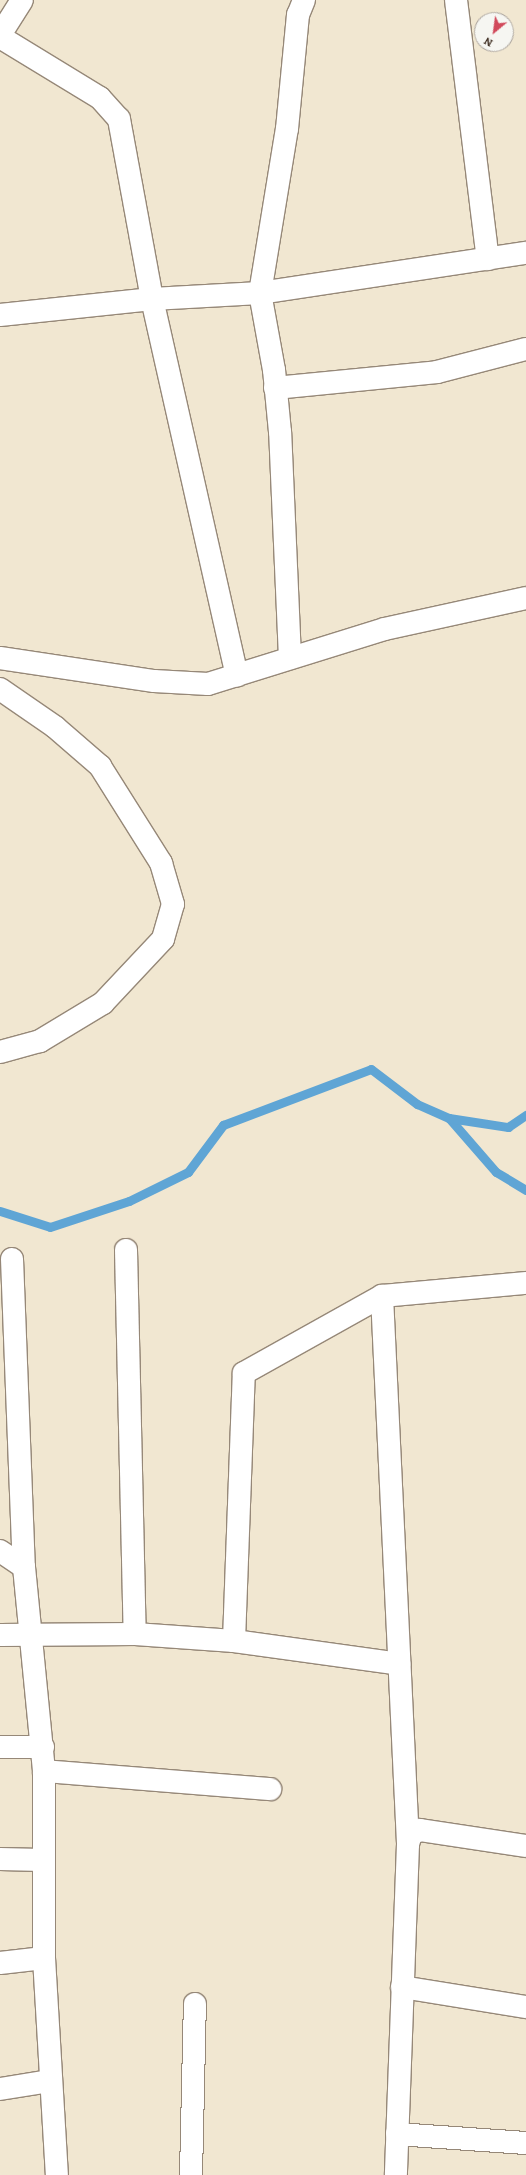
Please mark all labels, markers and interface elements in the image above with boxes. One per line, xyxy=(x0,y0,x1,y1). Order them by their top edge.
north arrow xyxy=(474,12,514,52)
text: N xyxy=(481,34,496,51)

